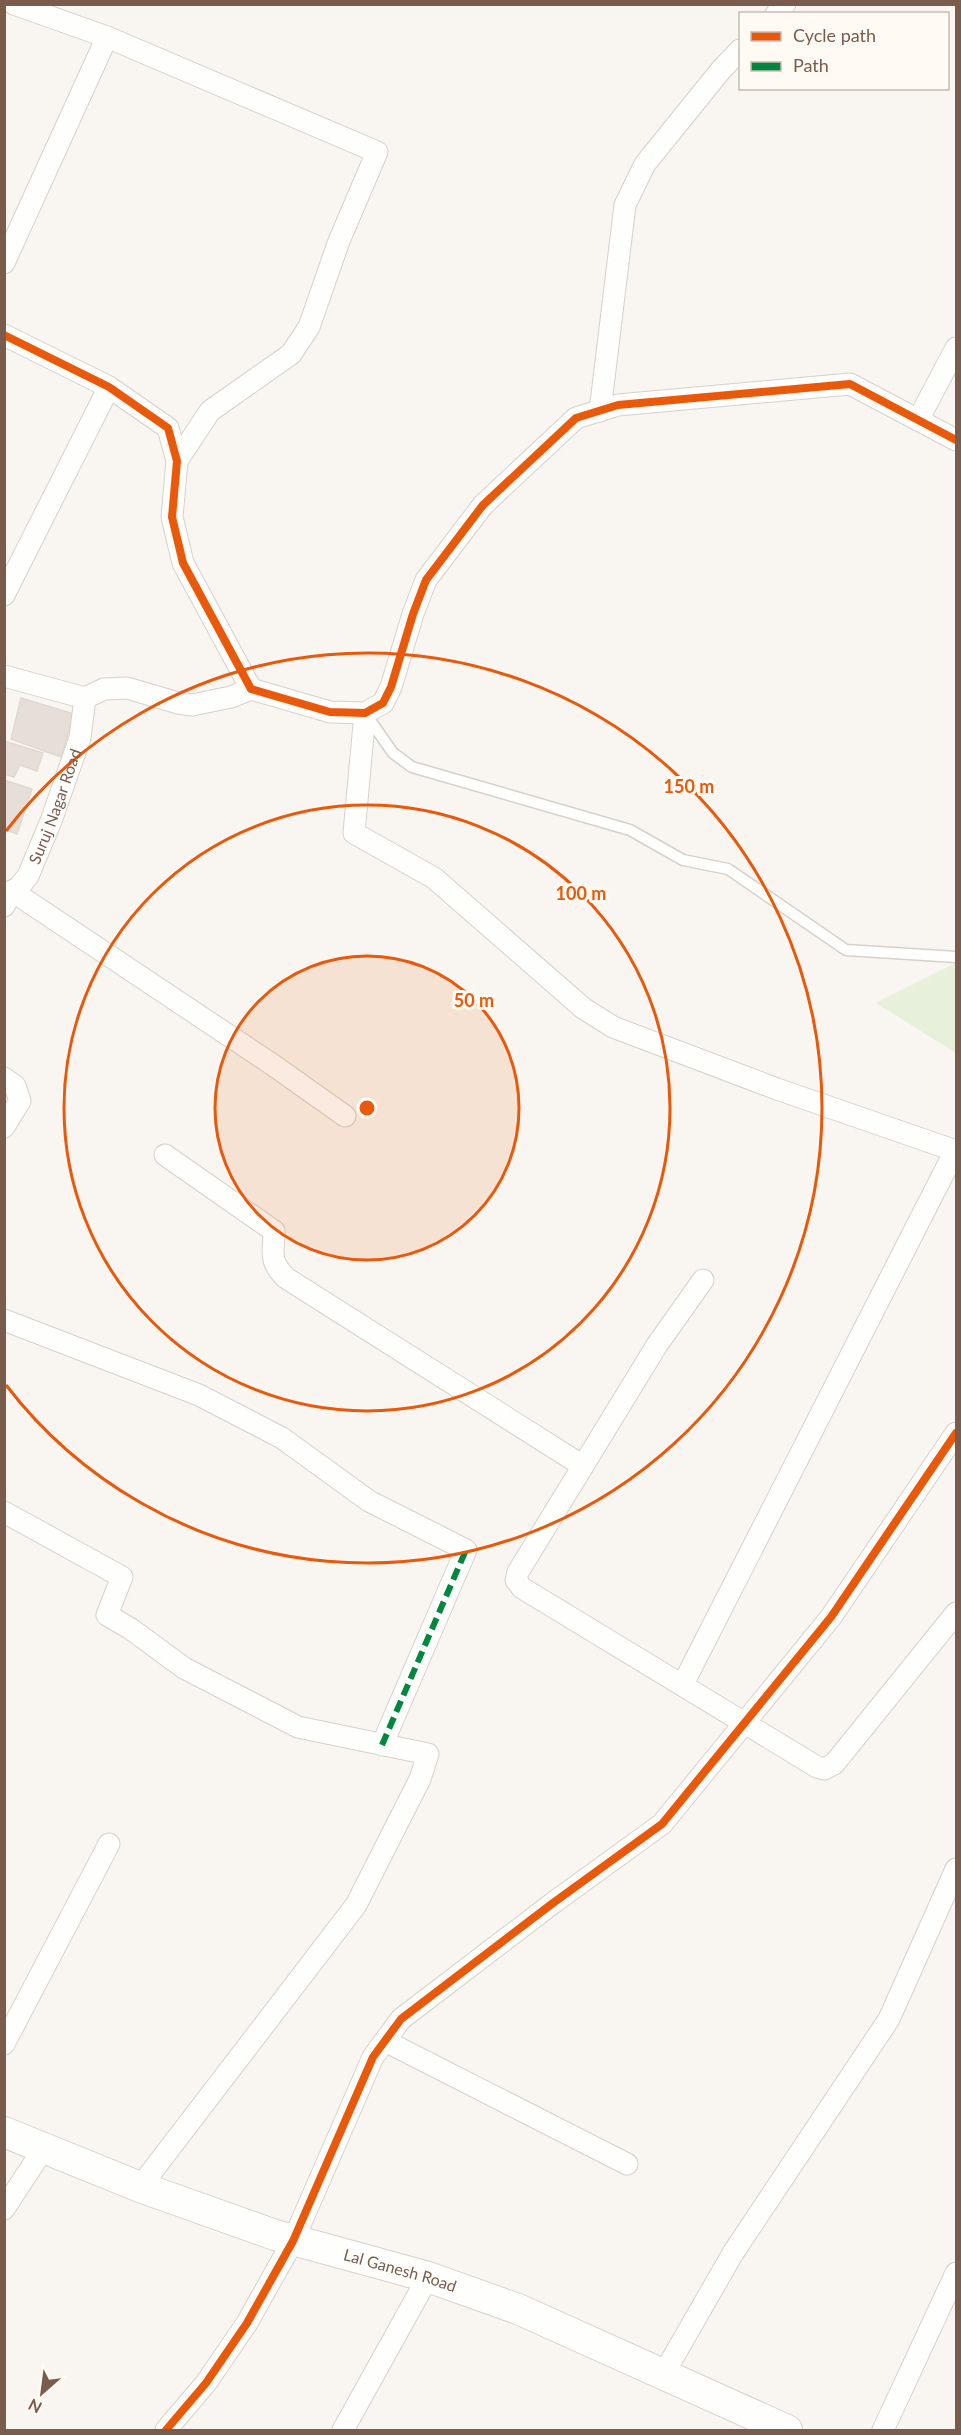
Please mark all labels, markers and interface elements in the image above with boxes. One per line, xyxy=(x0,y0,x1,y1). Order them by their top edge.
legend xyxy=(739,12,949,90)
text: Cycle path xyxy=(793,24,876,46)
text: Path xyxy=(793,54,829,76)
street label: Suruj Nagar Road xyxy=(24,746,85,867)
text: 150 m xyxy=(664,775,714,797)
text: 100 m xyxy=(556,882,606,904)
text: 50 m xyxy=(454,989,494,1011)
centre of rings xyxy=(357,1098,377,1118)
street label: Lal Ganesh Road xyxy=(342,2244,459,2295)
north arrow xyxy=(12,2363,72,2423)
text: N xyxy=(25,2395,45,2418)

